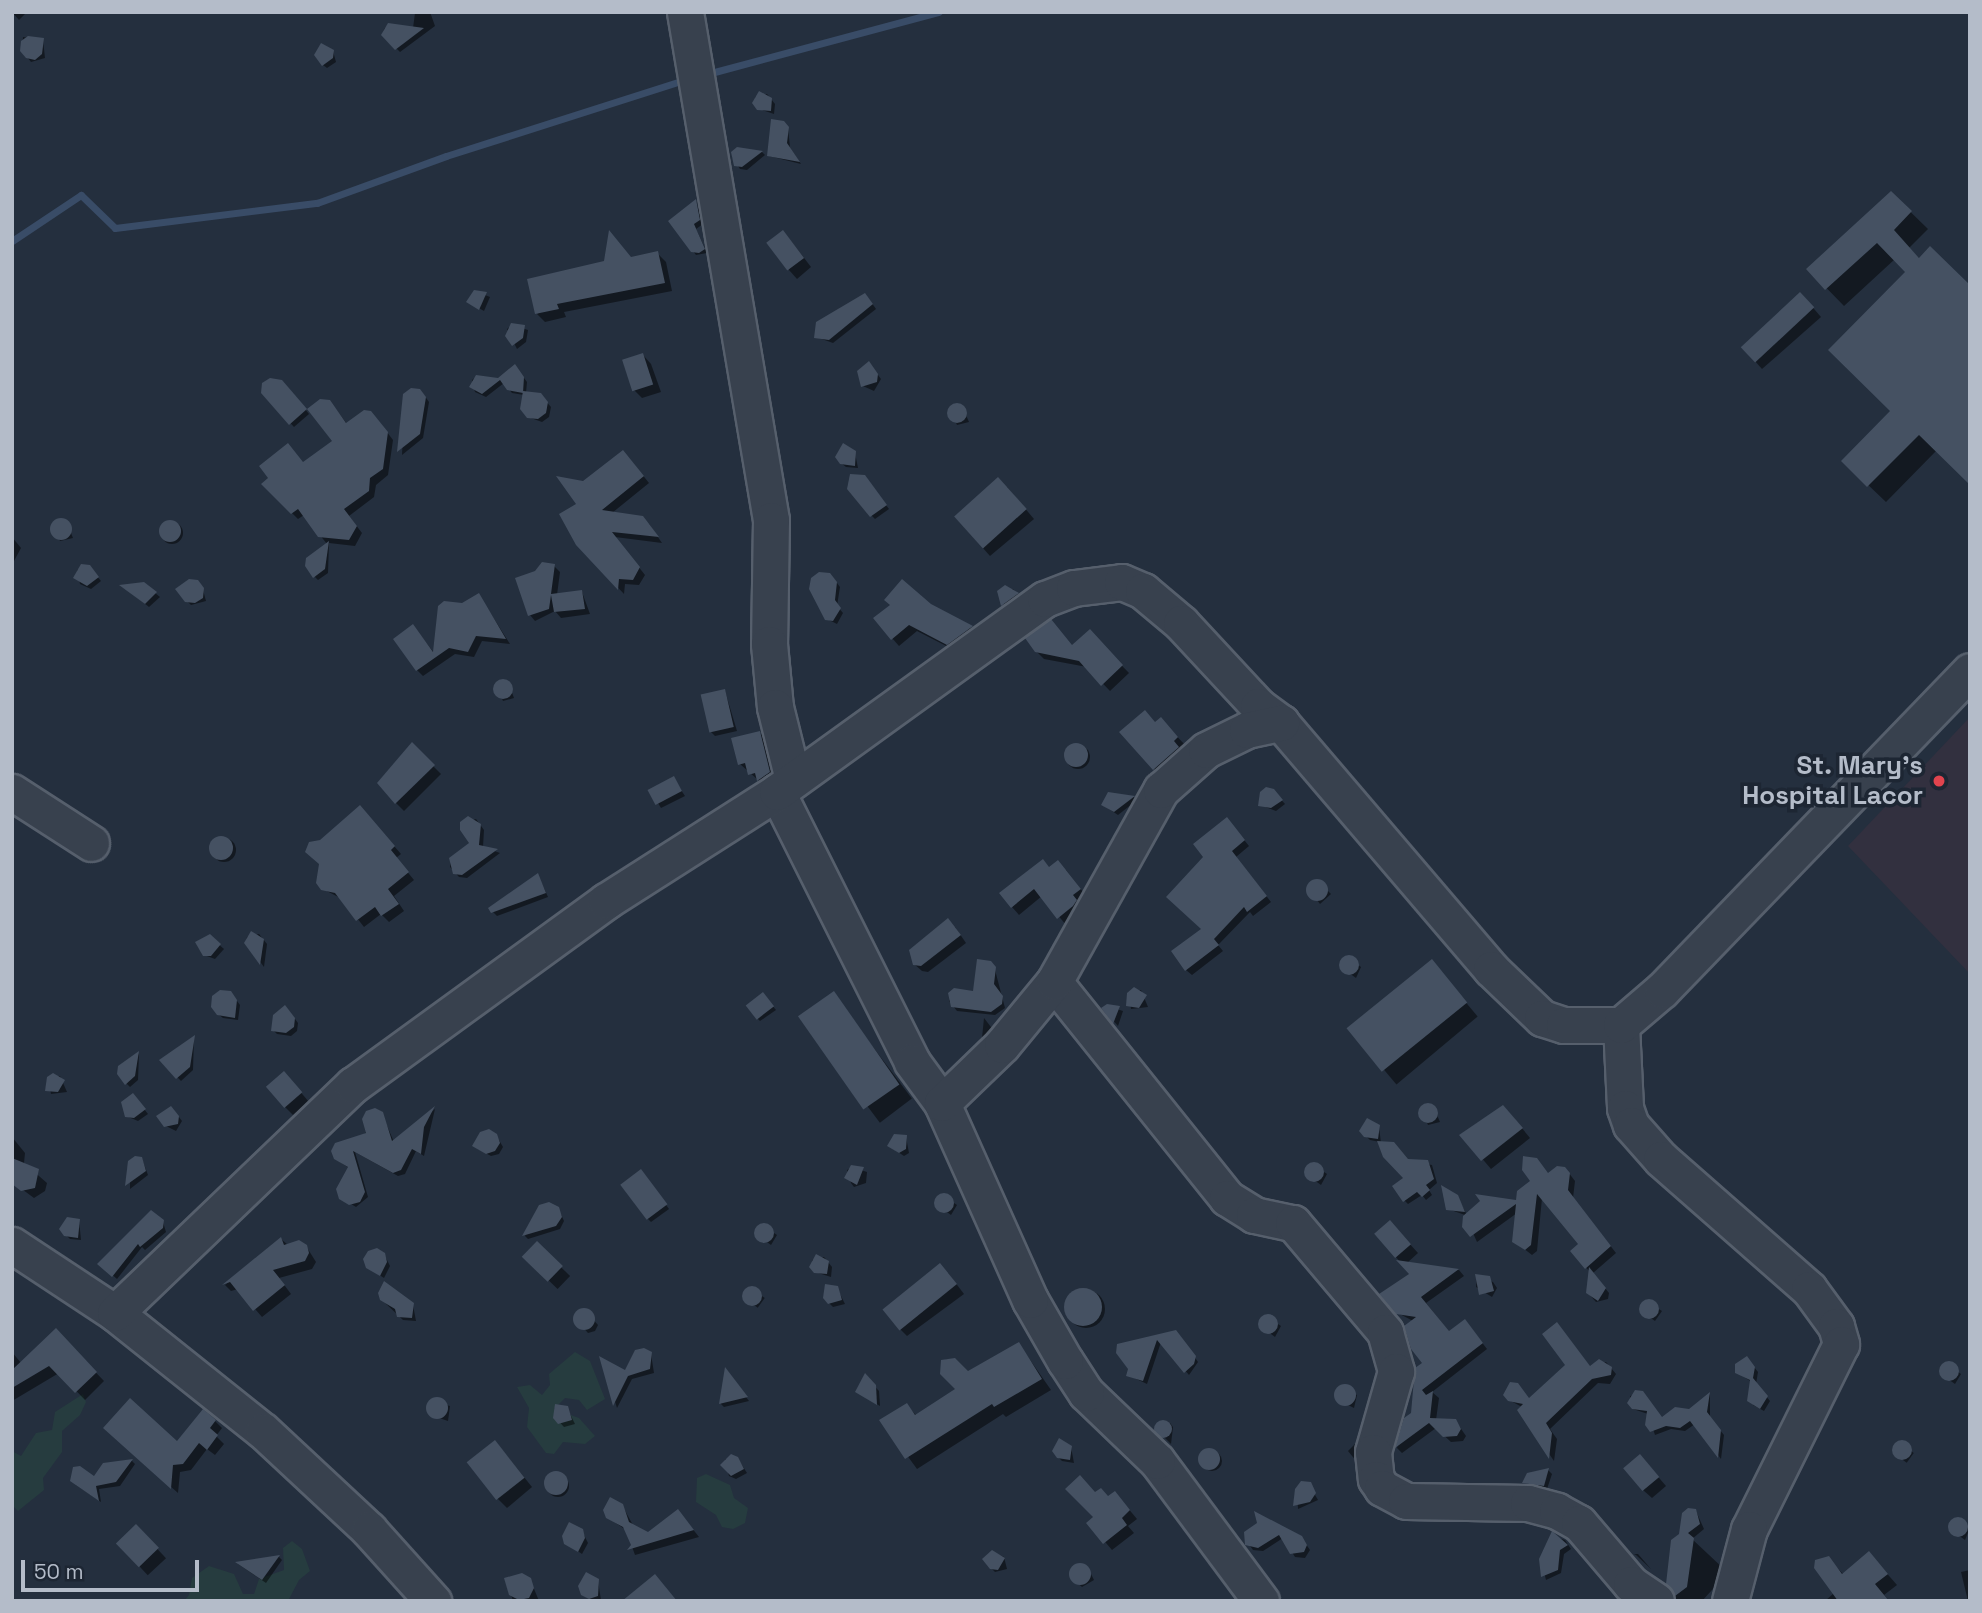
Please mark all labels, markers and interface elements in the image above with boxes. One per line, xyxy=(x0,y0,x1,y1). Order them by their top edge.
place label: St. Mary's Hospital Lacor xyxy=(1742,750,1923,812)
marker: St. Mary's Hospital Lacor xyxy=(1929,771,1949,791)
scale bar xyxy=(24,1546,203,1590)
text: 50 m xyxy=(34,1558,84,1585)

